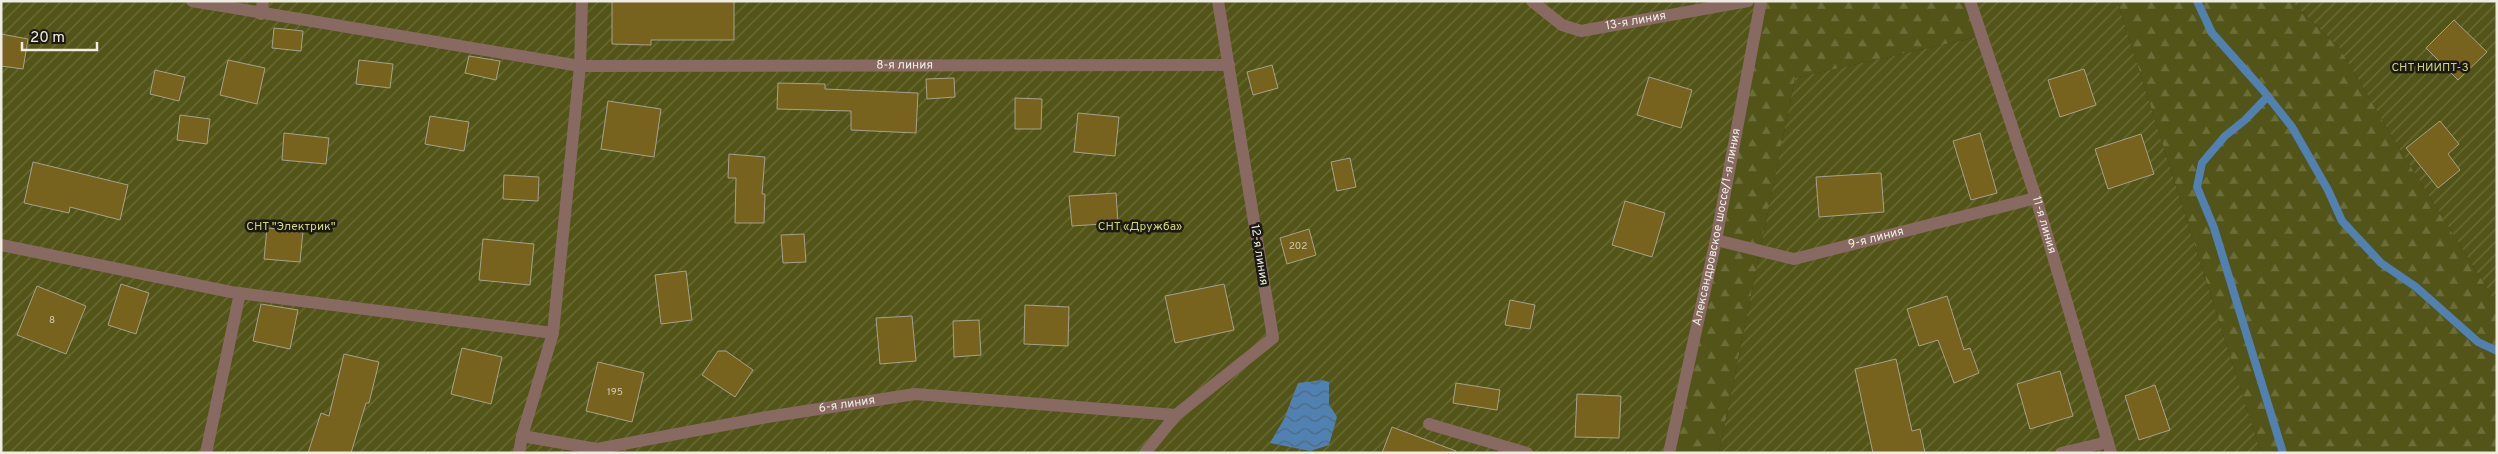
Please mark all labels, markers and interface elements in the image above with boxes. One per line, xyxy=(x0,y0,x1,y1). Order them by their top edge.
street label: 13-я линия xyxy=(1604,8,1667,34)
scale bar xyxy=(22,20,98,52)
text: 20 m xyxy=(30,29,65,48)
street label: 8-я линия xyxy=(876,57,933,74)
park label: СНТ НИИПТ-3 xyxy=(2391,60,2469,76)
street label: Александровское шоссе/1-я линия xyxy=(1689,127,1745,327)
street label: 11-я линия xyxy=(2028,194,2060,256)
park label: СНТ "Электрик" xyxy=(246,219,336,235)
park label: СНТ «Дружба» xyxy=(1098,219,1182,235)
street label: 12-я линия xyxy=(1246,223,1272,287)
street label: 9-я линия xyxy=(1847,224,1906,253)
house number: 202 xyxy=(1289,240,1307,253)
house number: 8 xyxy=(49,314,55,327)
house number: 195 xyxy=(607,386,623,399)
street label: 6-я линия xyxy=(818,392,876,417)

